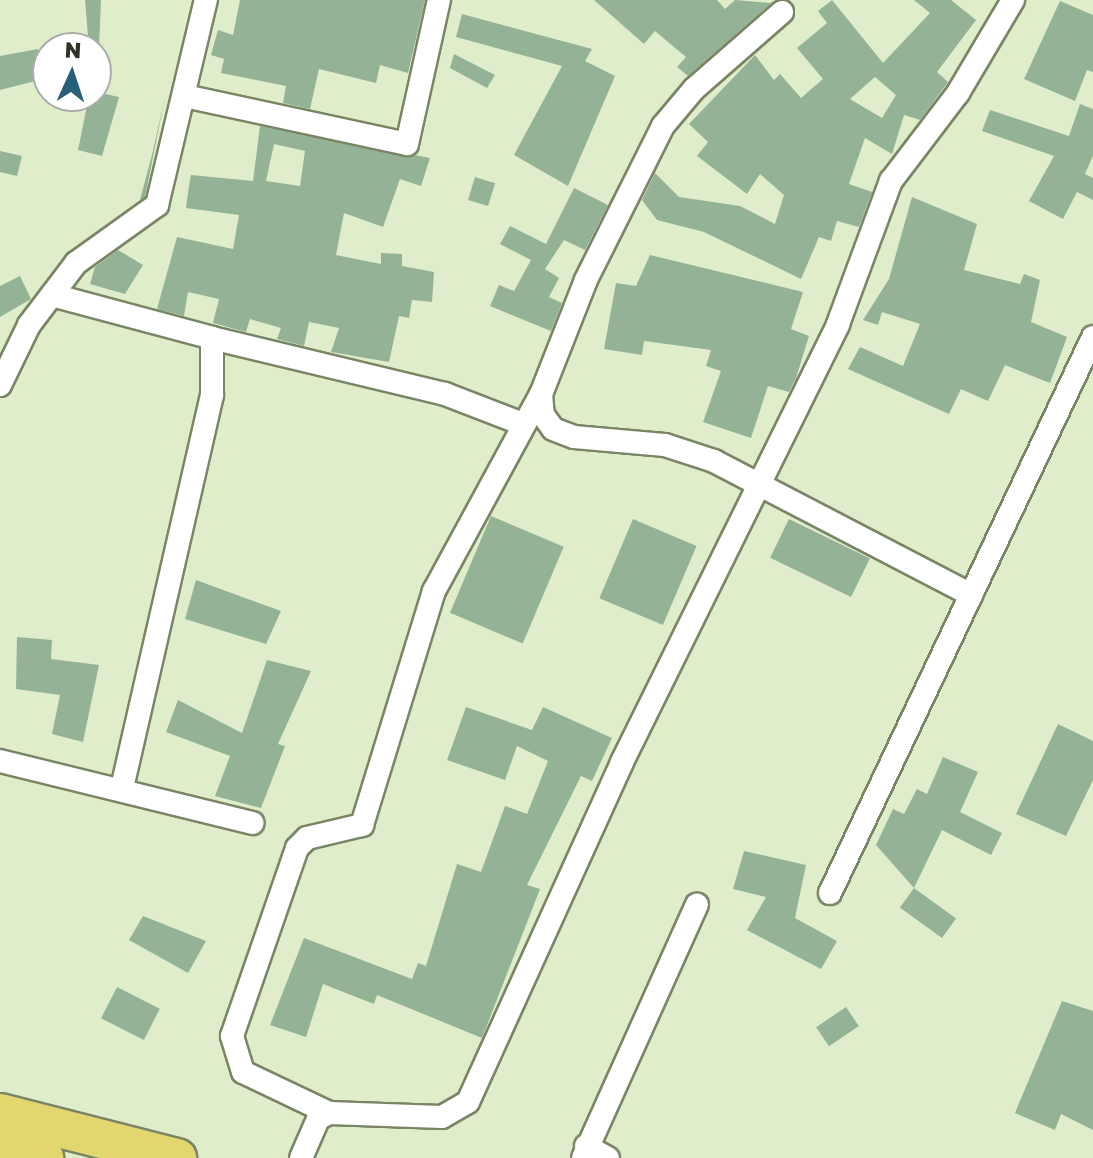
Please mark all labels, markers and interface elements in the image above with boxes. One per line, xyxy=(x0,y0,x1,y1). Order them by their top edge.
north arrow xyxy=(32,32,112,112)
text: N xyxy=(64,36,82,63)

